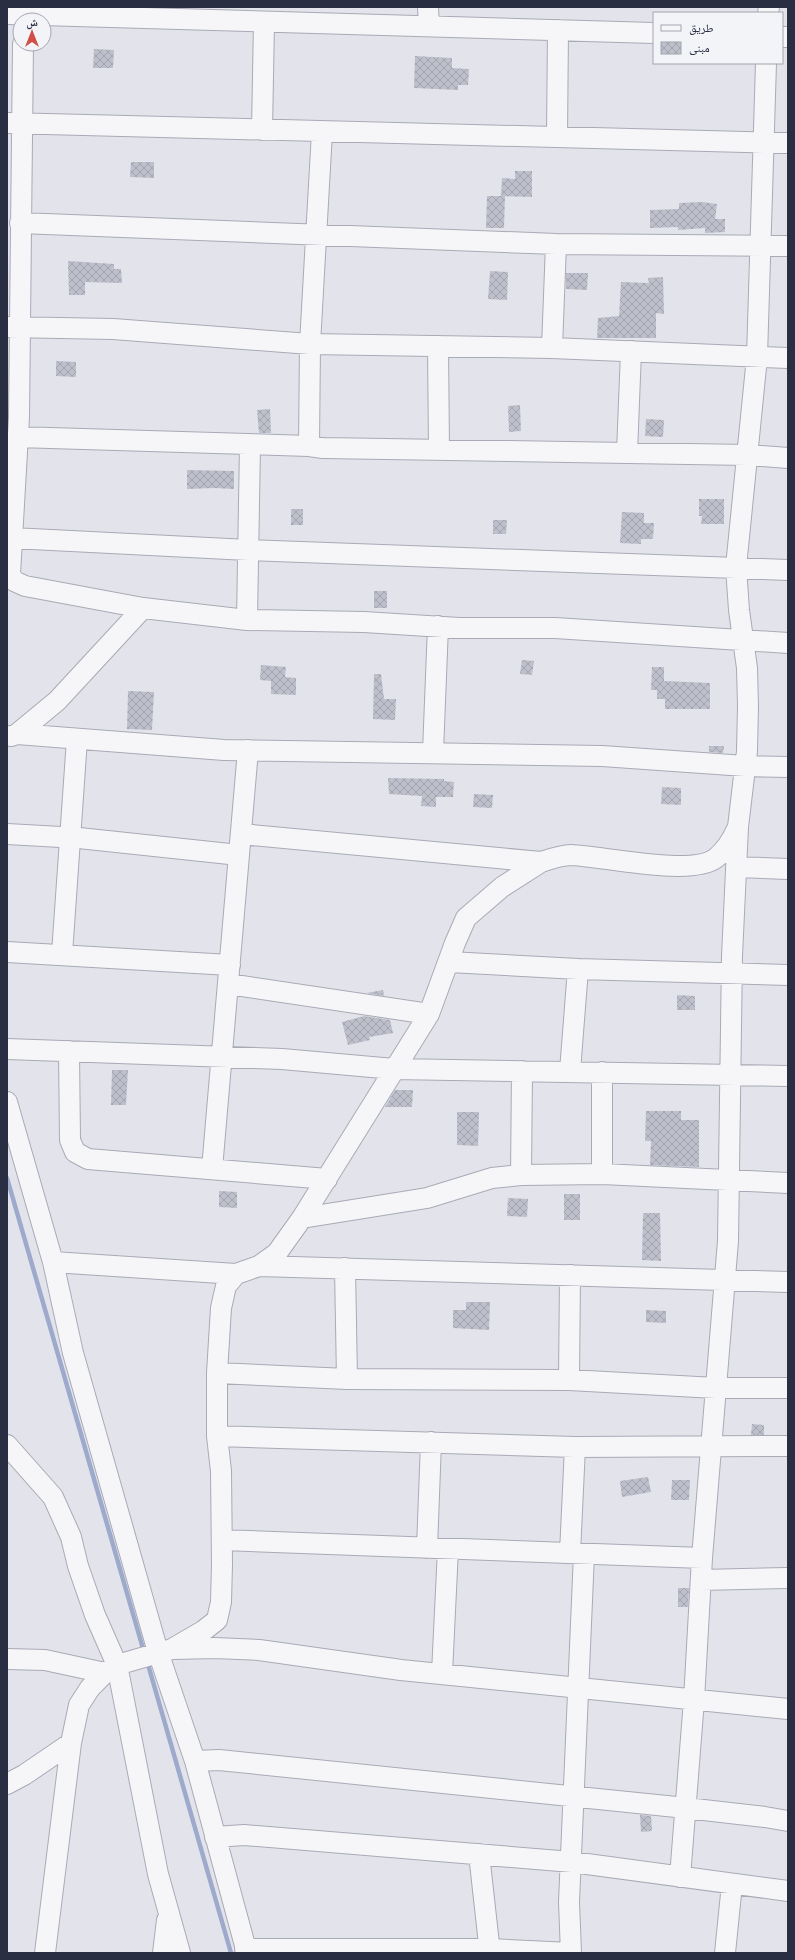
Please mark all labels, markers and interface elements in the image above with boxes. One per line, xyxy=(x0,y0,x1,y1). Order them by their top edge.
north arrow xyxy=(12,12,52,52)
legend xyxy=(653,12,783,64)
text: ش xyxy=(26,16,38,30)
text: طريق xyxy=(689,21,714,35)
text: مبنى xyxy=(689,41,710,55)

